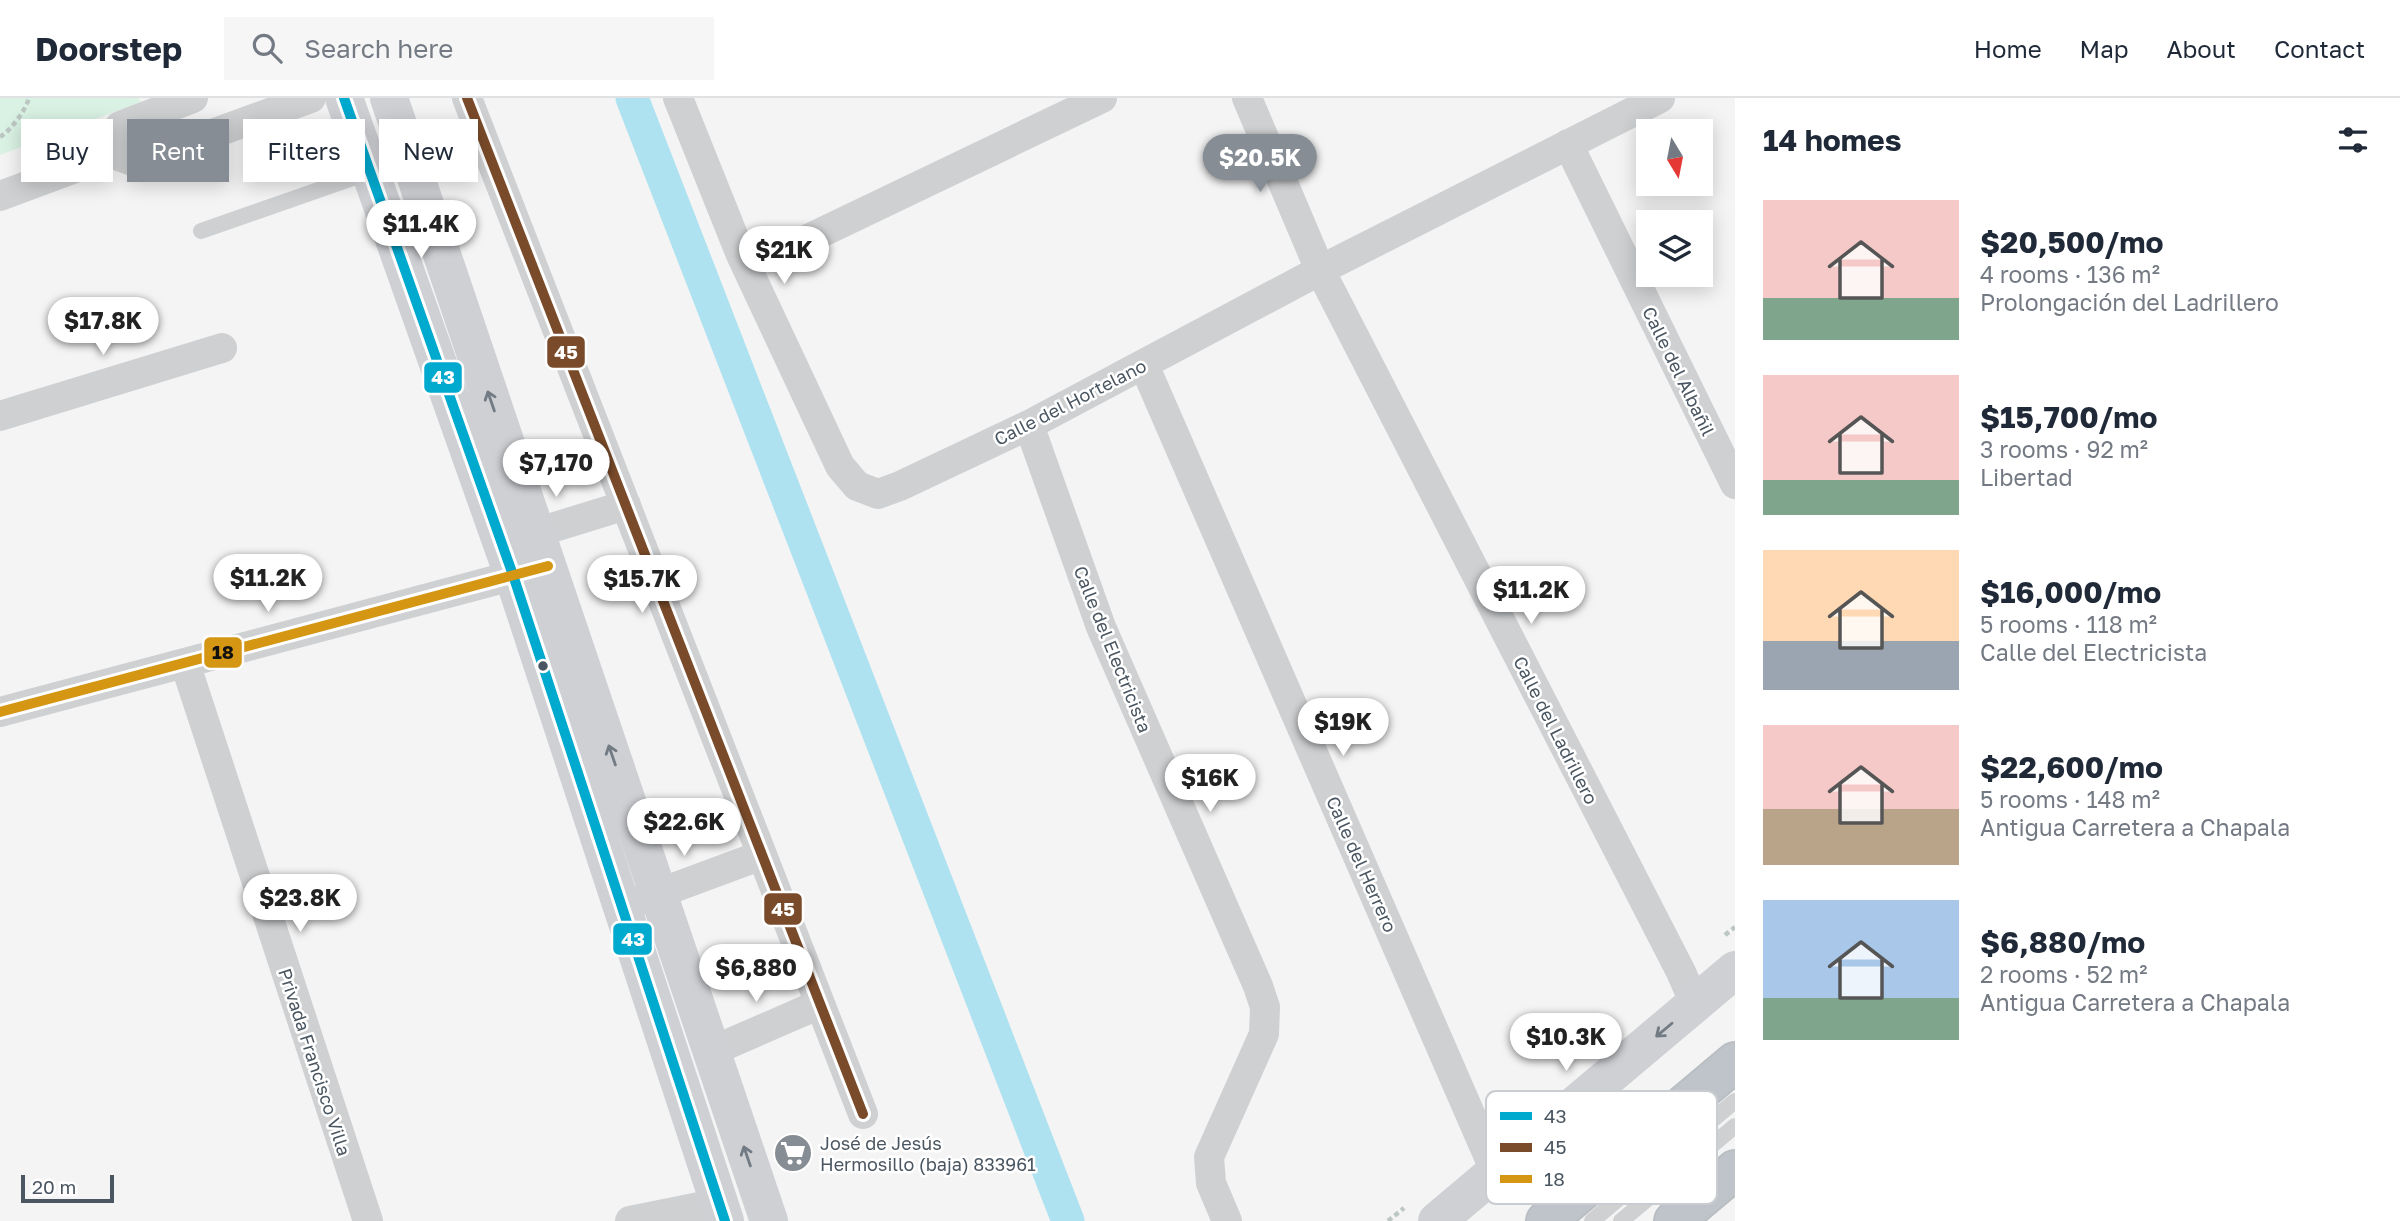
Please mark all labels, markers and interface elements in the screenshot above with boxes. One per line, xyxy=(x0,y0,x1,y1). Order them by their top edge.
search box xyxy=(224,17,714,80)
text: Doorstep xyxy=(35,29,182,68)
icon: search xyxy=(248,29,286,67)
text: Search here xyxy=(304,33,453,64)
text: Home xyxy=(1974,34,2042,63)
text: Map xyxy=(2080,34,2129,63)
text: About xyxy=(2167,34,2236,63)
text: Contact xyxy=(2274,34,2365,63)
chip: Buy xyxy=(21,119,113,182)
chip: Rent xyxy=(127,119,229,182)
chip: Filters xyxy=(243,119,365,182)
chip: New xyxy=(379,119,478,182)
north arrow xyxy=(1636,119,1713,196)
map controls xyxy=(1636,119,1713,287)
icon: filters xyxy=(2334,121,2372,159)
text: 14 homes xyxy=(1763,122,1902,158)
pin: $20.5K xyxy=(1203,134,1317,194)
text: $20.5K xyxy=(1219,143,1301,171)
pin: $11.4K xyxy=(364,200,478,260)
text: $11.4K xyxy=(382,209,460,237)
button: layers xyxy=(1636,210,1713,287)
text: $20,500/mo xyxy=(1980,224,2163,260)
pin: $21K xyxy=(743,226,825,286)
icon: home xyxy=(1819,228,1903,312)
text: $21K xyxy=(755,235,813,263)
text: 4 rooms · 136 m² xyxy=(1980,260,2160,288)
text: Prolongación del Ladrillero xyxy=(1980,288,2279,316)
pin: $17.8K xyxy=(46,298,160,357)
street label: Calle del Albañil xyxy=(1638,303,1720,439)
text: $17.8K xyxy=(64,306,142,334)
line badge: 45 xyxy=(546,335,586,369)
text: 45 xyxy=(554,340,578,363)
street label: Calle del Hortelano xyxy=(990,354,1150,450)
line badge: 43 xyxy=(423,361,463,394)
text: 43 xyxy=(431,365,455,388)
one-way arrow xyxy=(484,390,496,412)
text: $15,700/mo xyxy=(1980,399,2157,435)
icon: home xyxy=(1819,403,1903,487)
text: 3 rooms · 92 m² xyxy=(1980,435,2148,463)
pin: $7,170 xyxy=(499,440,613,499)
text: $7,170 xyxy=(519,448,593,476)
text: Libertad xyxy=(1980,463,2073,491)
pin: $11.2K xyxy=(211,554,325,614)
pin: $15.7K xyxy=(585,556,699,615)
street label: Calle del Electricista xyxy=(1069,562,1157,736)
text: $11.2K xyxy=(229,563,307,591)
text: $15.7K xyxy=(603,564,681,592)
pin: $11.2K xyxy=(1474,566,1588,626)
text: $16,000/mo xyxy=(1980,574,2161,610)
text: $11.2K xyxy=(1492,575,1570,603)
icon: home xyxy=(1819,578,1903,662)
text: 5 rooms · 118 m² xyxy=(1980,610,2157,638)
line badge: 18 xyxy=(203,636,243,669)
text: Calle del Electricista xyxy=(1980,638,2207,666)
text: 18 xyxy=(212,640,234,663)
street label: Calle del Ladrillero xyxy=(1509,652,1603,808)
unlabelled marker xyxy=(536,659,550,673)
pin: $19K xyxy=(1302,698,1384,758)
text: $19K xyxy=(1314,707,1372,735)
one-way arrow xyxy=(605,745,617,767)
text: $22,600/mo xyxy=(1980,749,2163,785)
icon: home xyxy=(1819,753,1903,837)
pin: $16K xyxy=(1169,754,1251,814)
text: $16K xyxy=(1181,763,1239,791)
text: 5 rooms · 148 m² xyxy=(1980,785,2160,813)
street label: Calle del Herrero xyxy=(1322,793,1402,935)
pin: $22.6K xyxy=(627,798,741,858)
text: $22.6K xyxy=(643,807,725,835)
text: Antigua Carretera a Chapala xyxy=(1980,813,2290,841)
pin: $23.8K xyxy=(243,874,357,934)
text: $23.8K xyxy=(259,883,341,911)
line badge: 45 xyxy=(763,892,803,926)
text: 45 xyxy=(771,897,795,920)
line badge: 43 xyxy=(612,922,653,956)
text: $6,880/mo xyxy=(1980,924,2145,960)
text: 43 xyxy=(621,927,645,950)
icon: home xyxy=(1819,928,1903,1012)
pin: $6,880 xyxy=(699,944,813,1004)
text: $6,880 xyxy=(715,953,797,981)
text: 2 rooms · 52 m² xyxy=(1980,960,2147,988)
street label: Privada Francisco Villa xyxy=(274,966,356,1158)
text: Antigua Carretera a Chapala xyxy=(1980,988,2290,1016)
pin: $10.3K xyxy=(1509,1014,1623,1073)
text: $10.3K xyxy=(1526,1022,1606,1050)
one-way arrow xyxy=(1655,1022,1673,1038)
legend xyxy=(1486,1091,1717,1204)
text: 43 xyxy=(1544,1104,1567,1127)
supermarket icon: José de Jesús Hermosillo (baja) 833961 xyxy=(772,1132,814,1174)
place label: José de Jesús Hermosillo (baja) 833961 xyxy=(820,1132,1036,1175)
text: 45 xyxy=(1544,1135,1567,1158)
one-way arrow xyxy=(740,1146,752,1168)
text: 18 xyxy=(1544,1167,1565,1190)
scale bar xyxy=(21,1172,114,1204)
text: 20 m xyxy=(32,1175,76,1198)

